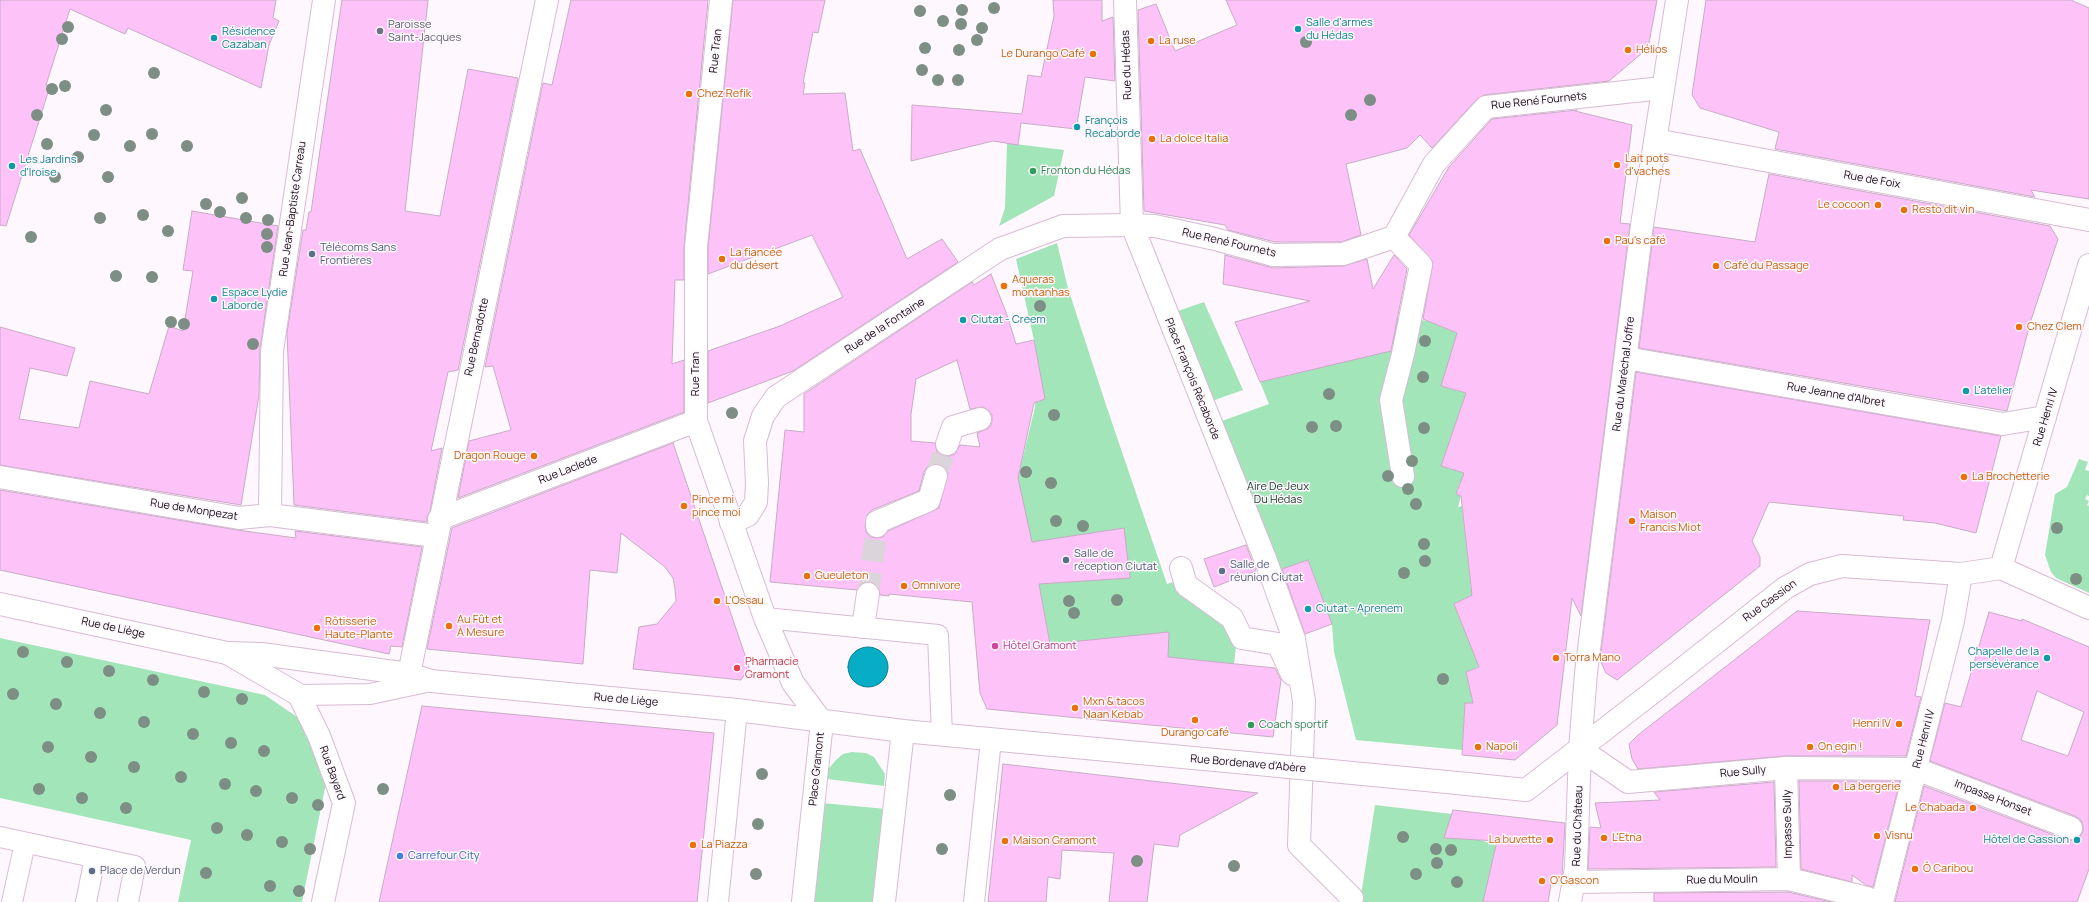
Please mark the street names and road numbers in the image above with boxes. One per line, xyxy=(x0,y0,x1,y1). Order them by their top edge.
street label: Rue Tran xyxy=(707,28,725,74)
street label: Rue du Hédas xyxy=(1119,30,1135,100)
street label: Rue René Fournets xyxy=(1491,89,1587,113)
street label: Rue Jean-Baptiste Carreau xyxy=(277,141,309,277)
street label: Rue de Foix xyxy=(1843,169,1901,191)
street label: Rue René Fournets xyxy=(1181,226,1277,260)
street label: Rue de la Fontaine xyxy=(843,295,927,357)
street label: Rue Bernadotte xyxy=(462,297,492,377)
street label: Place François Récaborde xyxy=(1162,316,1222,442)
street label: Rue du Maréchal Joffre xyxy=(1610,316,1638,432)
street label: Rue Tran xyxy=(689,352,703,396)
street label: Rue Jeanne d'Albret xyxy=(1786,380,1886,410)
street label: Rue Henri IV xyxy=(2031,386,2061,448)
street label: Rue Laclede xyxy=(537,453,599,487)
street label: Rue de Monpezat xyxy=(149,497,239,523)
street label: Rue Gassion xyxy=(1741,577,1799,625)
street label: Rue de Liège xyxy=(80,615,146,641)
street label: Rue de Liège xyxy=(593,691,659,709)
street label: Rue Henri IV xyxy=(1910,708,1938,770)
street label: Place Gramont xyxy=(807,731,827,807)
street label: Rue Bayard xyxy=(316,744,348,802)
street label: Rue Bordenave d'Abère xyxy=(1190,752,1306,776)
street label: Rue Sully xyxy=(1719,763,1767,781)
street label: Impasse Honset xyxy=(1952,777,2034,819)
street label: Rue du Château xyxy=(1570,785,1586,867)
street label: Impasse Sully xyxy=(1781,789,1795,859)
street label: Rue du Moulin xyxy=(1686,873,1758,887)

